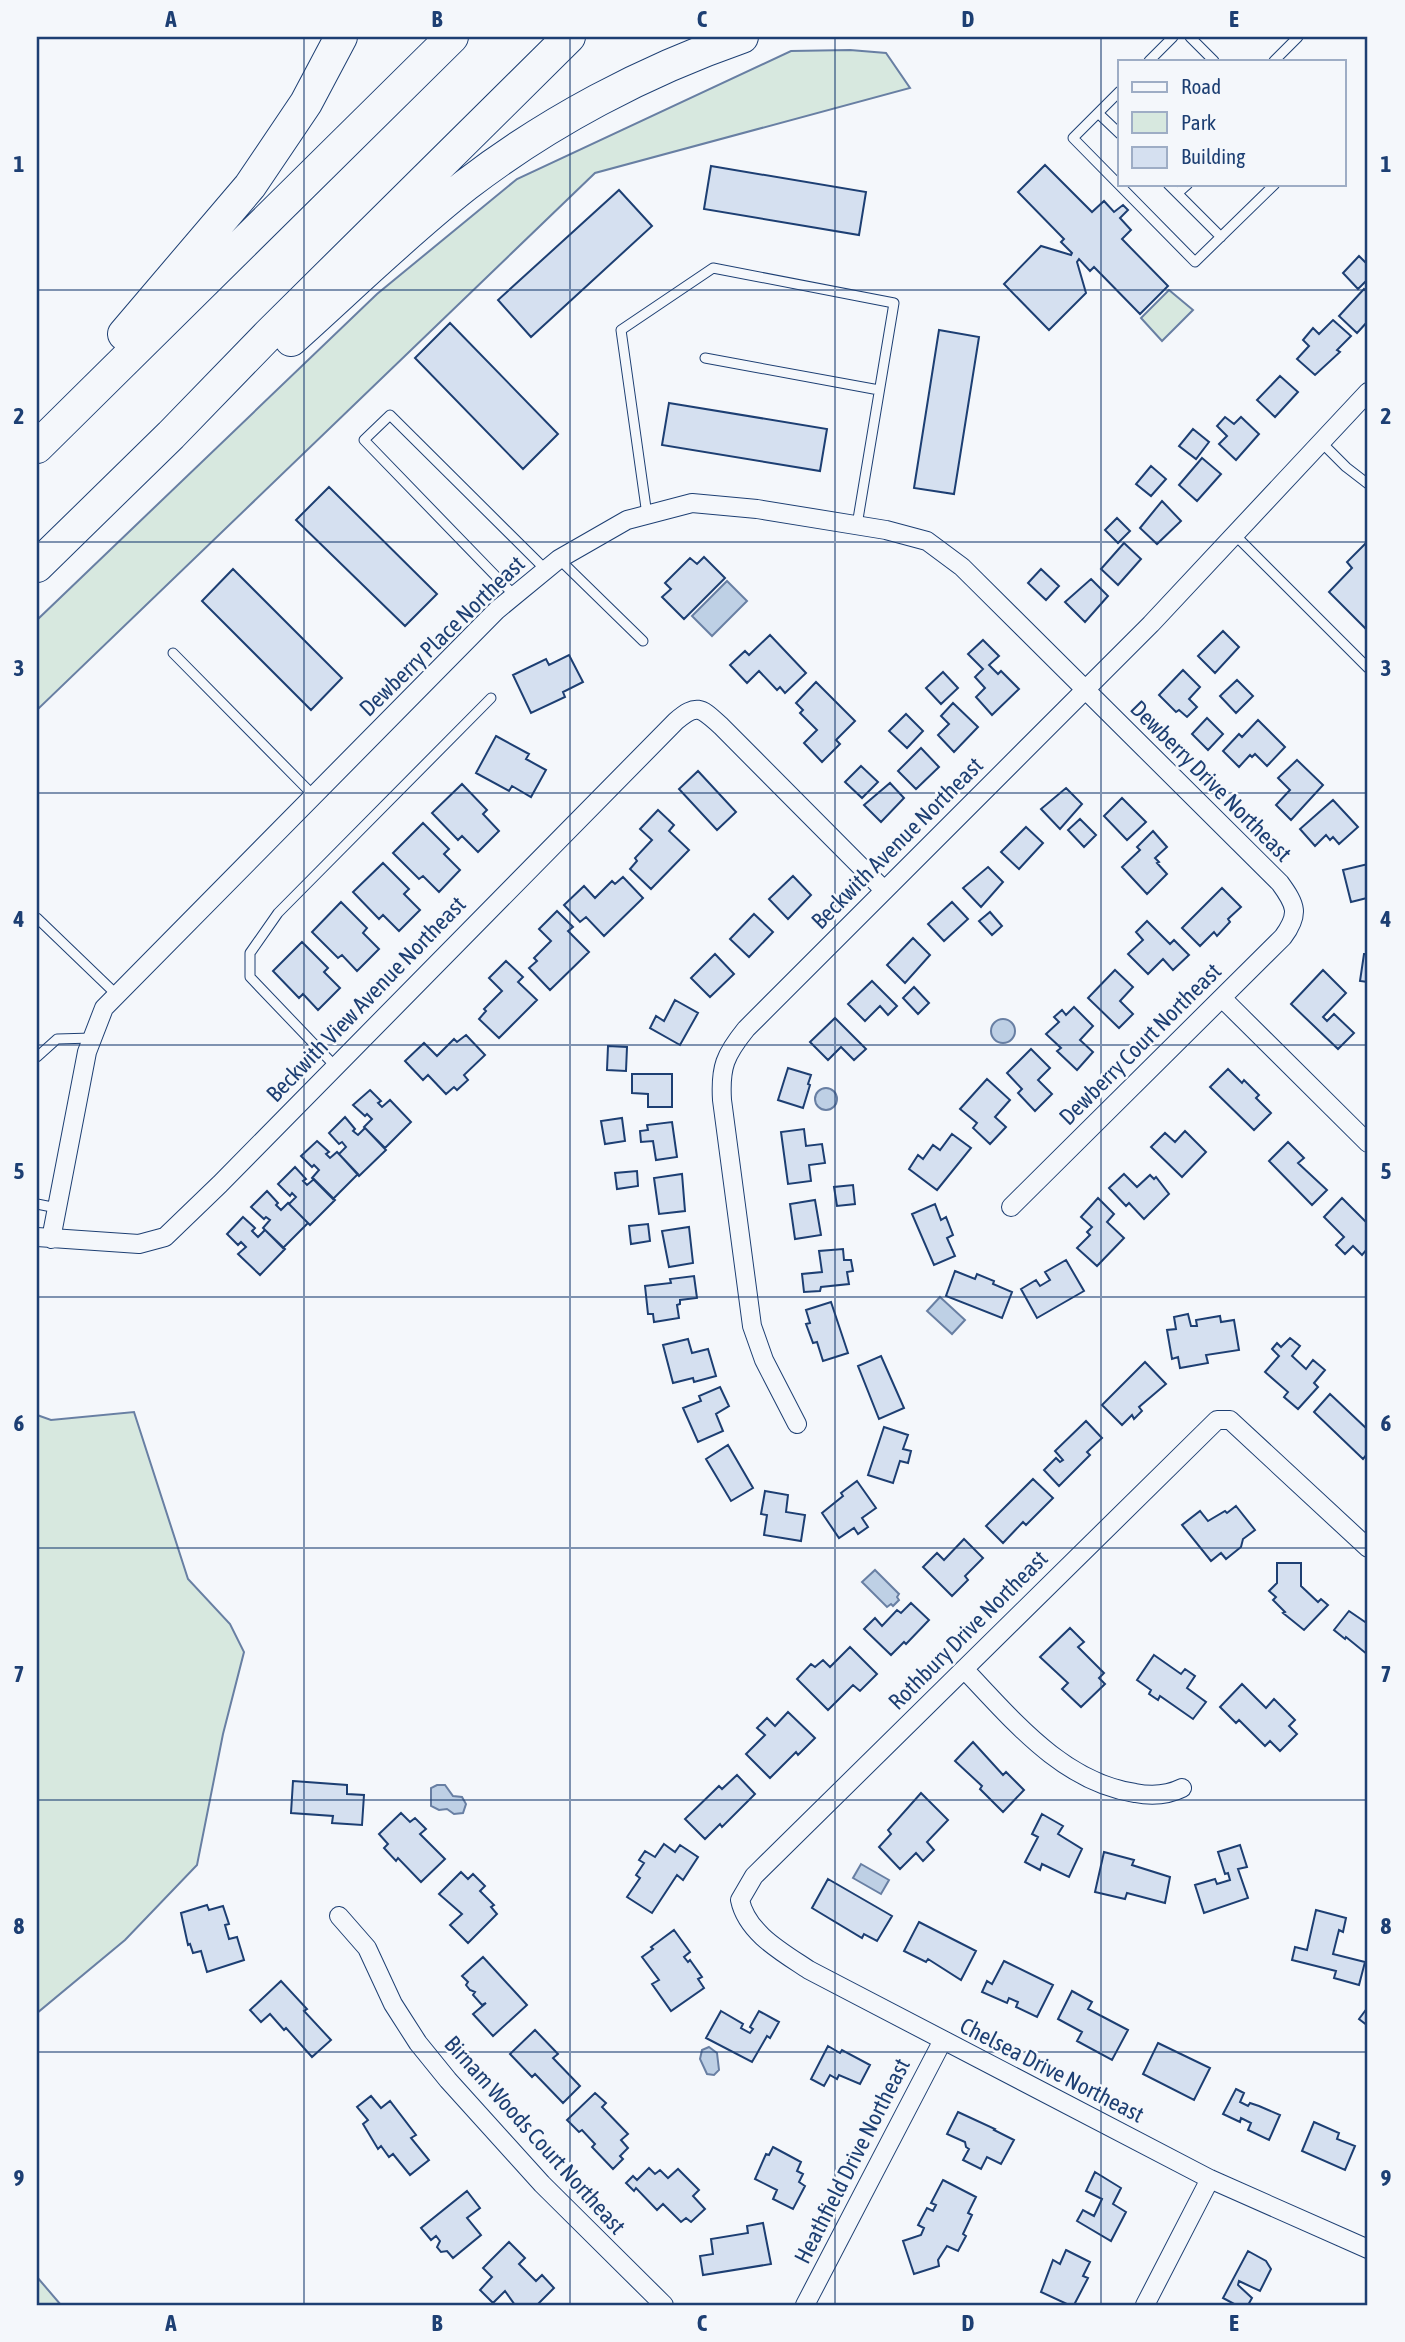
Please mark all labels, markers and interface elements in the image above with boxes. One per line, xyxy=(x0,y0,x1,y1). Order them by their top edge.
text: A xyxy=(164,6,177,32)
text: B xyxy=(432,6,443,32)
text: C xyxy=(697,6,708,32)
text: D xyxy=(962,6,975,32)
text: E xyxy=(1229,6,1239,32)
legend xyxy=(1118,60,1346,186)
text: Road xyxy=(1181,74,1221,98)
text: Park xyxy=(1181,110,1216,134)
text: Building xyxy=(1181,144,1245,168)
text: 1 xyxy=(14,151,25,177)
text: 1 xyxy=(1381,151,1392,177)
text: 2 xyxy=(14,403,24,429)
text: 2 xyxy=(1381,403,1391,429)
street label: Dewberry Place Northeast xyxy=(354,551,530,721)
text: 3 xyxy=(14,655,24,681)
text: 3 xyxy=(1381,655,1391,681)
street label: Dewberry Drive Northeast xyxy=(1125,695,1297,867)
street label: Beckwith Avenue Northeast xyxy=(806,752,988,934)
street label: Beckwith View Avenue Northeast xyxy=(261,891,471,1107)
text: 4 xyxy=(13,906,25,932)
text: 4 xyxy=(1380,906,1392,932)
street label: Dewberry Court Northeast xyxy=(1054,958,1226,1130)
text: 5 xyxy=(14,1158,25,1184)
text: 5 xyxy=(1381,1158,1392,1184)
text: 6 xyxy=(14,1410,25,1436)
text: 6 xyxy=(1381,1410,1392,1436)
street label: Rothbury Drive Northeast xyxy=(883,1545,1053,1715)
text: 7 xyxy=(14,1661,24,1687)
text: 7 xyxy=(1381,1661,1391,1687)
text: 8 xyxy=(14,1913,25,1939)
text: 8 xyxy=(1381,1913,1392,1939)
street label: Chelsea Drive Northeast xyxy=(956,2012,1148,2128)
street label: Birnam Woods Court Northeast xyxy=(439,2031,631,2239)
street label: Heathfield Drive Northeast xyxy=(789,2054,915,2268)
text: 9 xyxy=(14,2165,25,2191)
text: 9 xyxy=(1381,2165,1392,2191)
text: A xyxy=(164,2310,177,2336)
text: B xyxy=(432,2310,443,2336)
text: C xyxy=(697,2310,708,2336)
text: D xyxy=(962,2310,975,2336)
text: E xyxy=(1229,2310,1239,2336)

